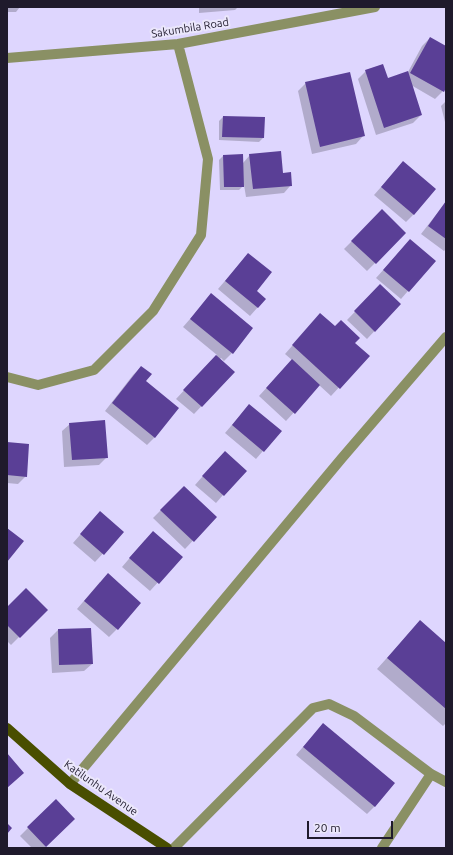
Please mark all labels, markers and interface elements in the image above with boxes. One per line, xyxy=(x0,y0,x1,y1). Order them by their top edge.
street label: Sakumbila Road xyxy=(150,15,230,41)
street label: Katilunhu Avenue xyxy=(62,758,140,818)
scale bar xyxy=(309,813,395,839)
text: 20 m xyxy=(314,821,341,834)

